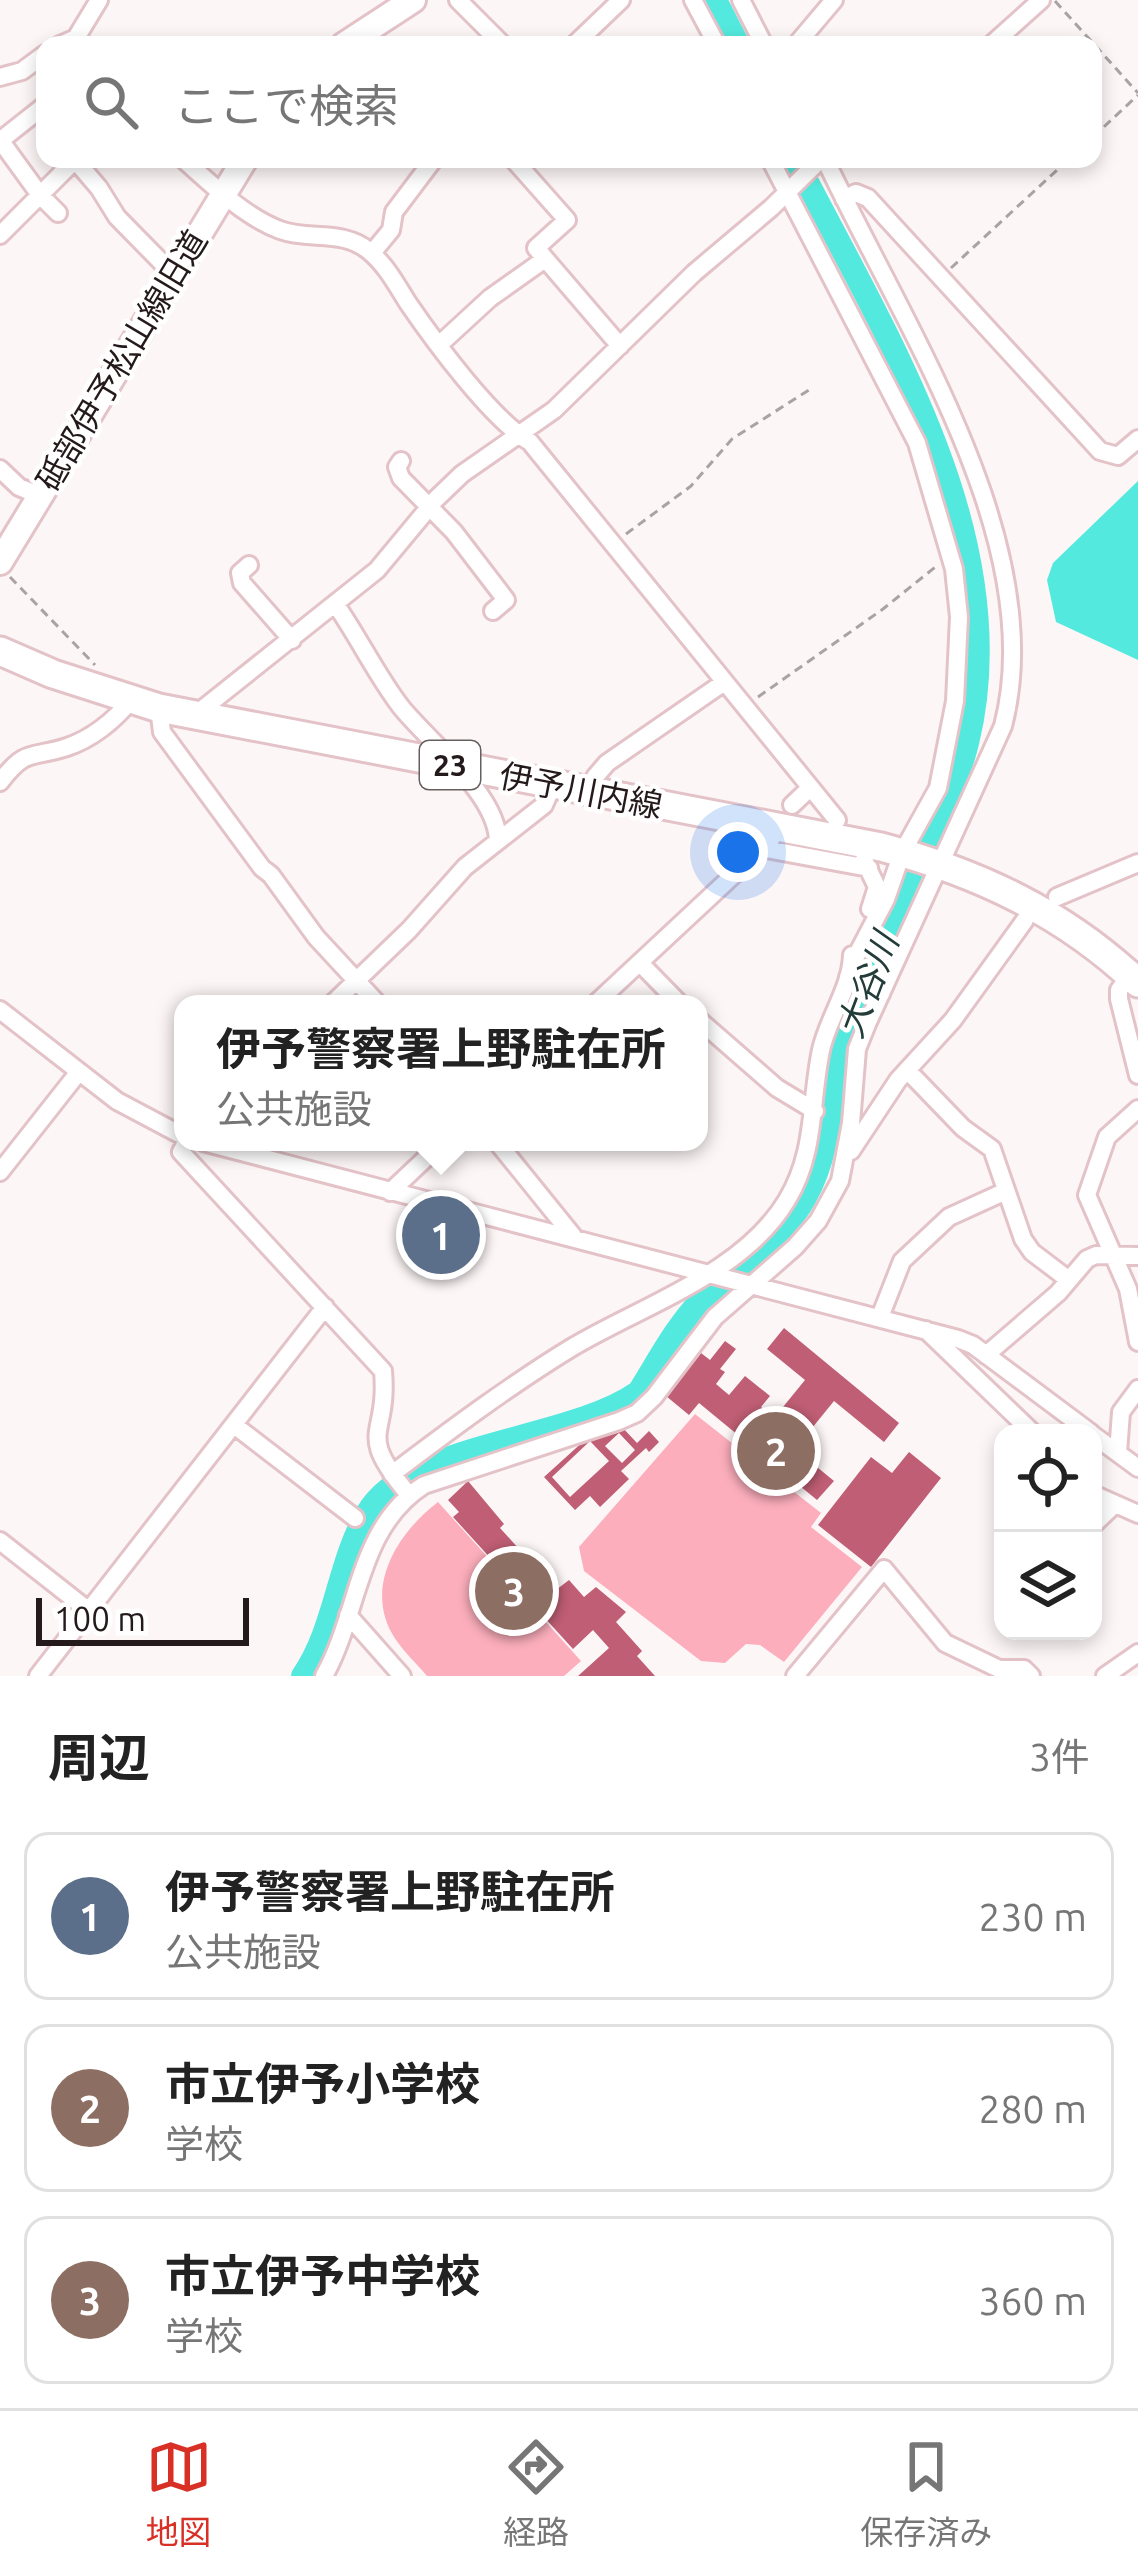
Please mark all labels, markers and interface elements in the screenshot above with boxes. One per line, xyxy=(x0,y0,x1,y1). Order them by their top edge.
search box xyxy=(36,36,1102,168)
icon: search xyxy=(78,69,144,135)
text: ここで検索 xyxy=(174,80,399,131)
street label: 砥部伊予松山線旧道 xyxy=(29,223,213,497)
road number: 23 xyxy=(420,741,480,789)
street label: 伊予川内線 xyxy=(496,756,666,824)
your location xyxy=(708,822,768,882)
water label: 大谷川 xyxy=(829,924,907,1043)
popup xyxy=(174,995,708,1151)
text: 伊予警察署上野駐在所 xyxy=(216,1023,666,1074)
text: 公共施設 xyxy=(216,1087,372,1130)
pin: 1 xyxy=(402,1190,480,1280)
pin: 2 xyxy=(737,1406,815,1496)
map controls xyxy=(994,1424,1102,1640)
button: locate xyxy=(994,1424,1102,1532)
button: layers xyxy=(994,1532,1102,1640)
pin: 3 xyxy=(475,1546,553,1636)
scale bar xyxy=(36,1592,249,1645)
text: 100 m xyxy=(54,1600,146,1637)
text: 周辺 xyxy=(48,1728,150,1786)
text: 3件 xyxy=(1029,1735,1090,1778)
text: 伊予警察署上野駐在所 xyxy=(165,1866,615,1917)
text: 1 xyxy=(79,1895,101,1938)
text: 230 m xyxy=(978,1895,1087,1938)
text: 公共施設 xyxy=(165,1930,321,1973)
text: 市立伊予小学校 xyxy=(165,2058,480,2109)
text: 2 xyxy=(79,2087,101,2130)
text: 280 m xyxy=(978,2087,1087,2130)
text: 学校 xyxy=(165,2122,243,2165)
text: 市立伊予中学校 xyxy=(165,2250,480,2301)
text: 3 xyxy=(79,2279,101,2322)
text: 360 m xyxy=(978,2279,1087,2322)
text: 学校 xyxy=(165,2314,243,2357)
tab: 地図 xyxy=(146,2434,212,2554)
tab: 経路 xyxy=(503,2434,569,2554)
tab: 保存済み xyxy=(860,2434,992,2554)

